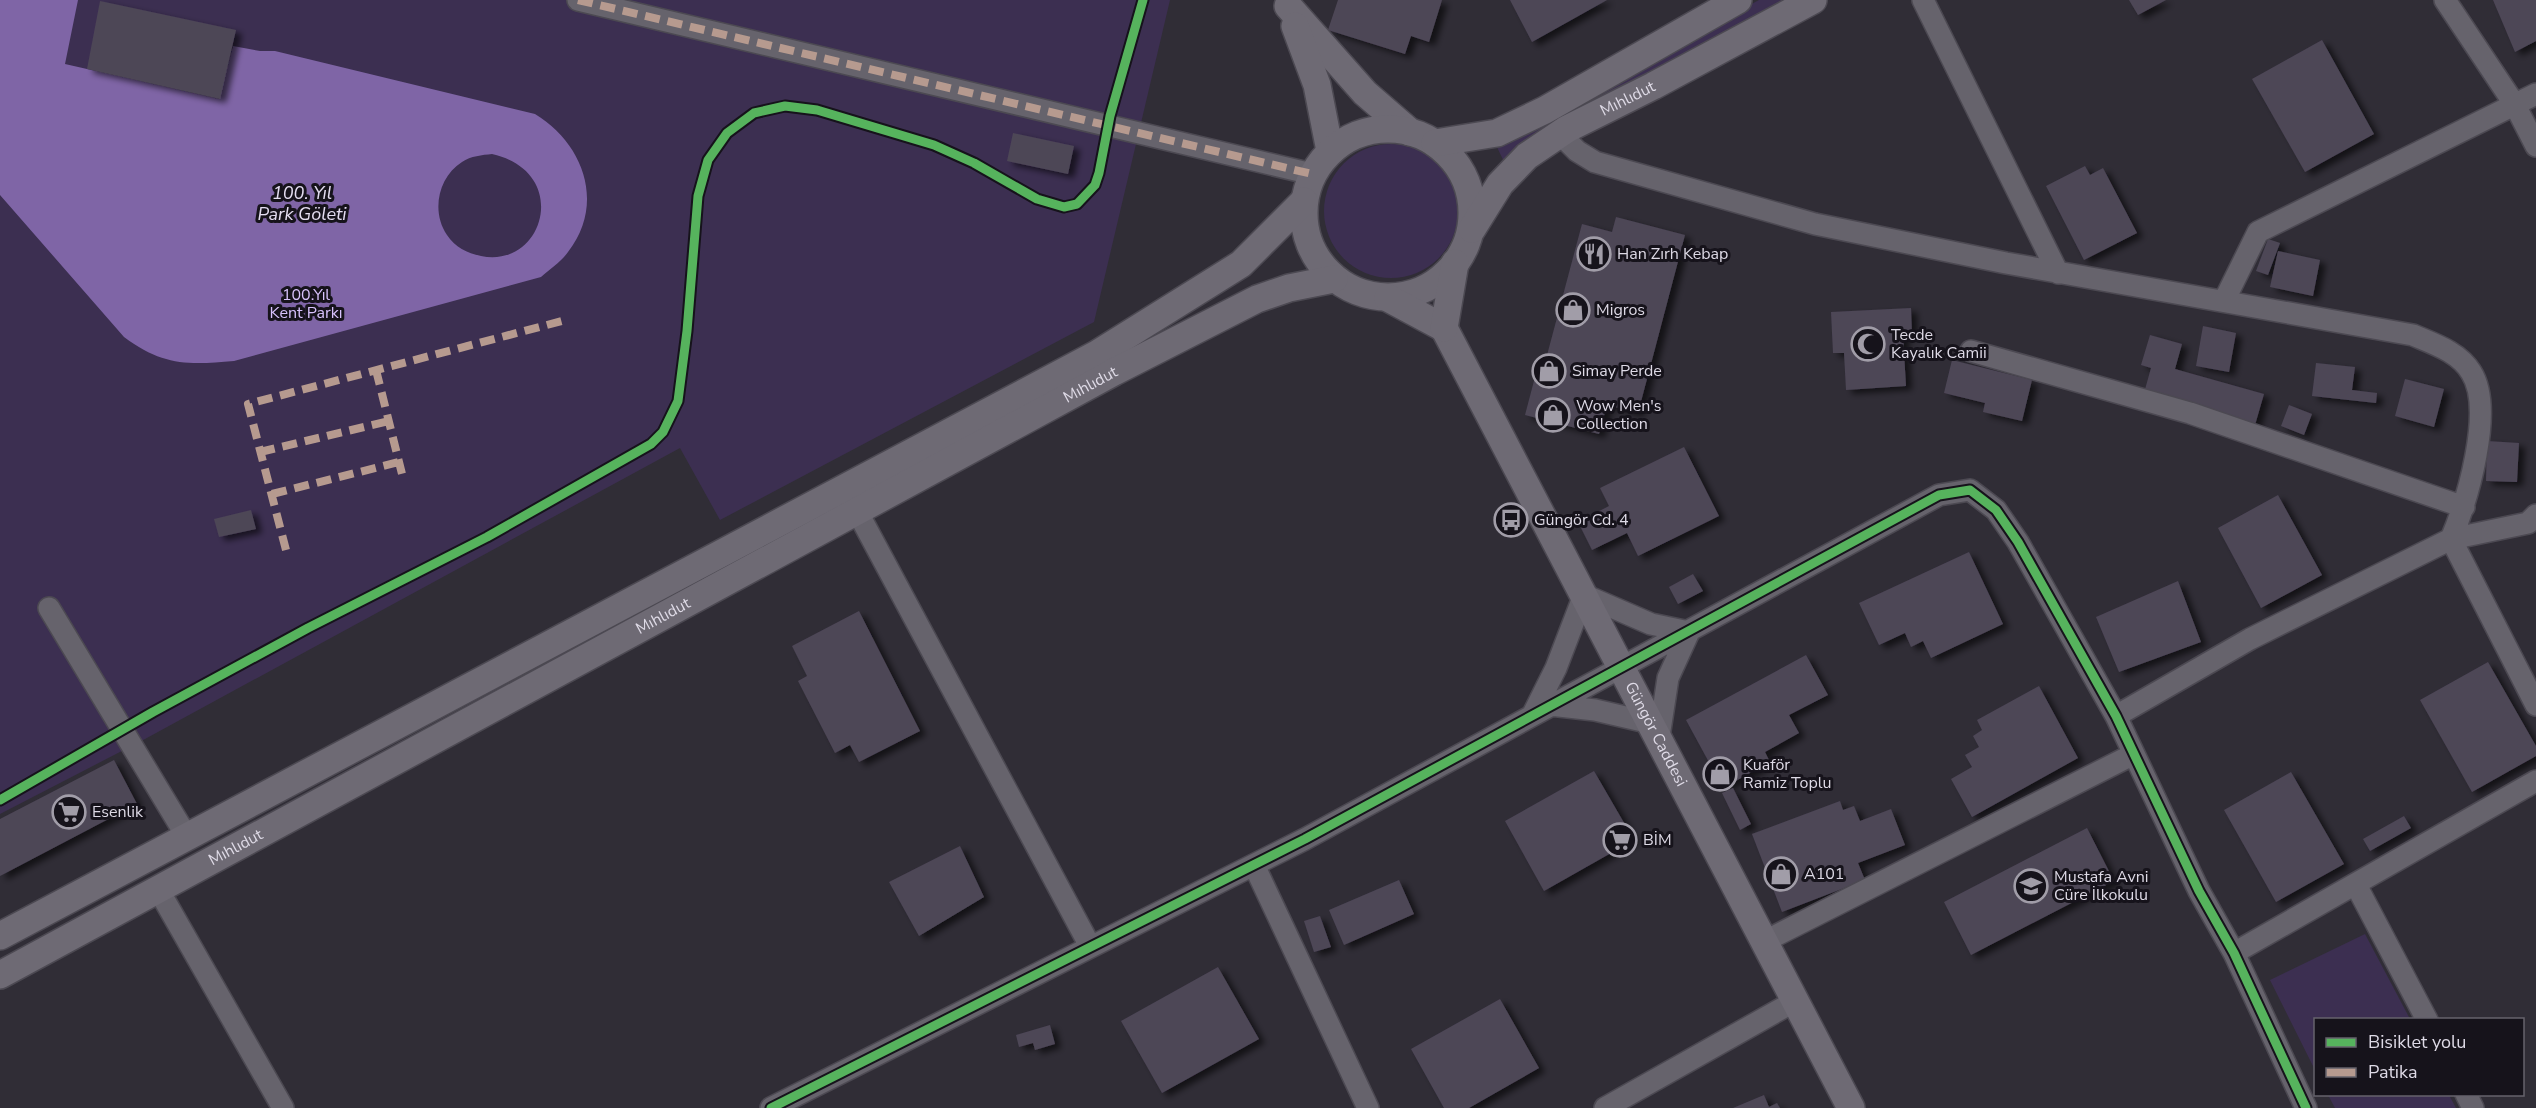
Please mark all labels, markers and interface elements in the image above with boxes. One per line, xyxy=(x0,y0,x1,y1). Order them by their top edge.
street label: Mıhlıdut xyxy=(1596,75,1659,122)
water label: 100. Yıl Park Göleti xyxy=(258,181,347,226)
restaurant icon: Han Zırh Kebap xyxy=(1576,236,1612,272)
place label: Han Zırh Kebap xyxy=(1617,243,1728,265)
park label: 100.Yıl Kent Parkı xyxy=(270,284,342,324)
shop icon: Migros xyxy=(1555,292,1591,328)
place label: Migros xyxy=(1596,299,1645,321)
place label: Tecde Kayalık Camii xyxy=(1891,324,1987,364)
mosque icon: Tecde Kayalık Camii xyxy=(1850,326,1886,362)
shop icon: Simay Perde xyxy=(1531,353,1567,389)
place label: Simay Perde xyxy=(1572,360,1662,382)
street label: Mıhlıdut xyxy=(1059,361,1122,408)
place label: Wow Men's Collection xyxy=(1576,395,1662,435)
shop icon: Wow Men's Collection xyxy=(1535,397,1571,433)
bus stop icon: Güngör Cd. 4 xyxy=(1493,502,1529,538)
place label: Güngör Cd. 4 xyxy=(1534,509,1629,531)
street label: Mıhlıdut xyxy=(632,592,695,640)
street label: Güngör Caddesi xyxy=(1619,678,1692,790)
place label: Kuaför Ramiz Toplu xyxy=(1743,754,1831,794)
shop icon: Kuaför Ramiz Toplu xyxy=(1702,756,1738,792)
supermarket icon: Esenlik xyxy=(51,794,87,830)
place label: Esenlik xyxy=(92,801,144,823)
supermarket icon: BİM xyxy=(1602,822,1638,858)
street label: Mıhlıdut xyxy=(205,824,267,871)
place label: BİM xyxy=(1643,829,1672,851)
shop icon: A101 xyxy=(1763,856,1799,892)
place label: A101 xyxy=(1804,863,1844,885)
place label: Mustafa Avni Cüre İlkokulu xyxy=(2054,866,2148,906)
school or university icon: Mustafa Avni Cüre İlkokulu xyxy=(2013,868,2049,904)
legend xyxy=(2314,1018,2524,1096)
text: Bisiklet yolu xyxy=(2368,1030,2466,1054)
text: Patika xyxy=(2368,1060,2417,1084)

